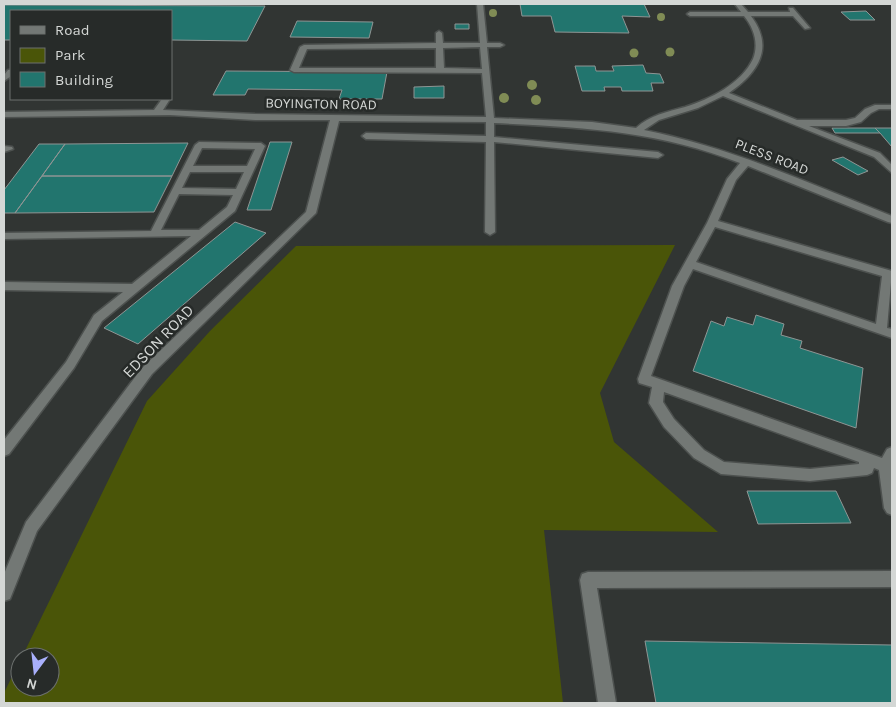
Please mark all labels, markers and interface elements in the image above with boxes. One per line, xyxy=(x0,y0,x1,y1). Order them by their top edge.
legend xyxy=(10,10,172,100)
text: Road xyxy=(55,21,90,39)
text: Park xyxy=(55,46,85,64)
text: Building xyxy=(55,71,113,89)
street label: BOYINGTON ROAD xyxy=(265,95,377,113)
street label: PLESS ROAD xyxy=(733,135,811,179)
street label: EDSON ROAD xyxy=(118,301,198,381)
north arrow xyxy=(10,647,60,697)
text: N xyxy=(25,675,39,694)

